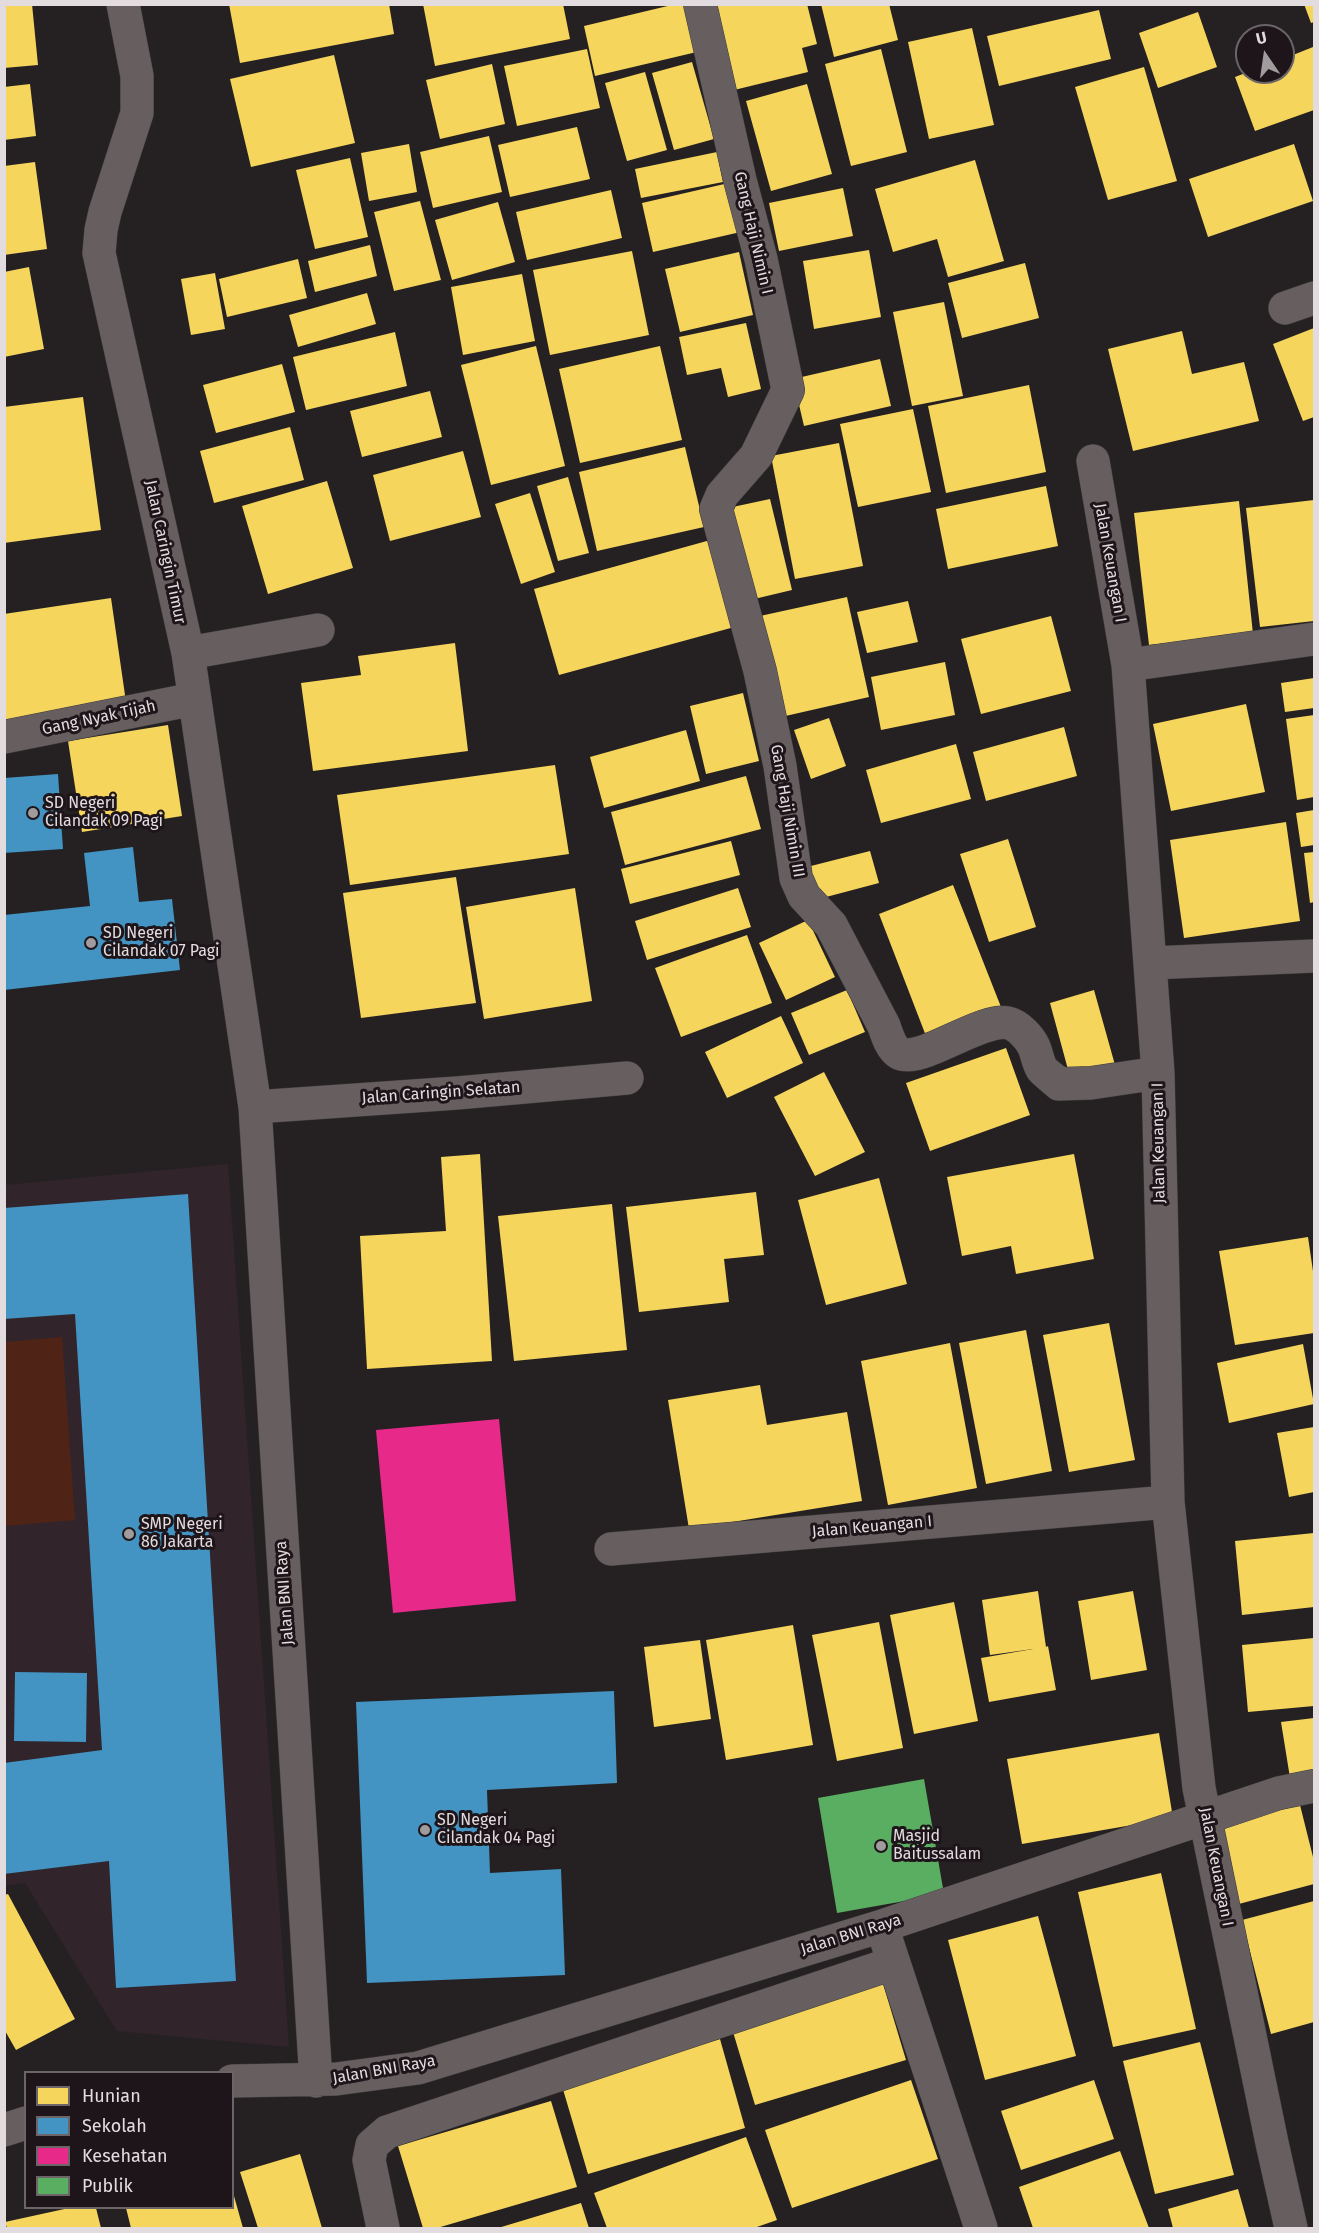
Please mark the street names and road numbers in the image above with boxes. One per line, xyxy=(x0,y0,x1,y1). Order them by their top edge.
street label: Gang Haji Nimin I xyxy=(730,170,776,296)
street label: Jalan Caringin Timur xyxy=(140,478,190,626)
street label: Jalan Keuangan I xyxy=(1090,502,1130,624)
street label: Gang Nyak Tijah xyxy=(40,697,158,739)
street label: Gang Haji Nimin III xyxy=(766,743,808,879)
street label: Jalan Caringin Selatan xyxy=(361,1078,521,1108)
street label: Jalan Keuangan I xyxy=(1148,1082,1170,1204)
street label: Jalan Keuangan I xyxy=(811,1512,933,1542)
street label: Jalan BNI Raya xyxy=(272,1540,298,1646)
street label: Jalan Keuangan I xyxy=(1195,1806,1237,1928)
street label: Jalan BNI Raya xyxy=(798,1911,904,1959)
street label: Jalan BNI Raya xyxy=(331,2051,437,2089)

